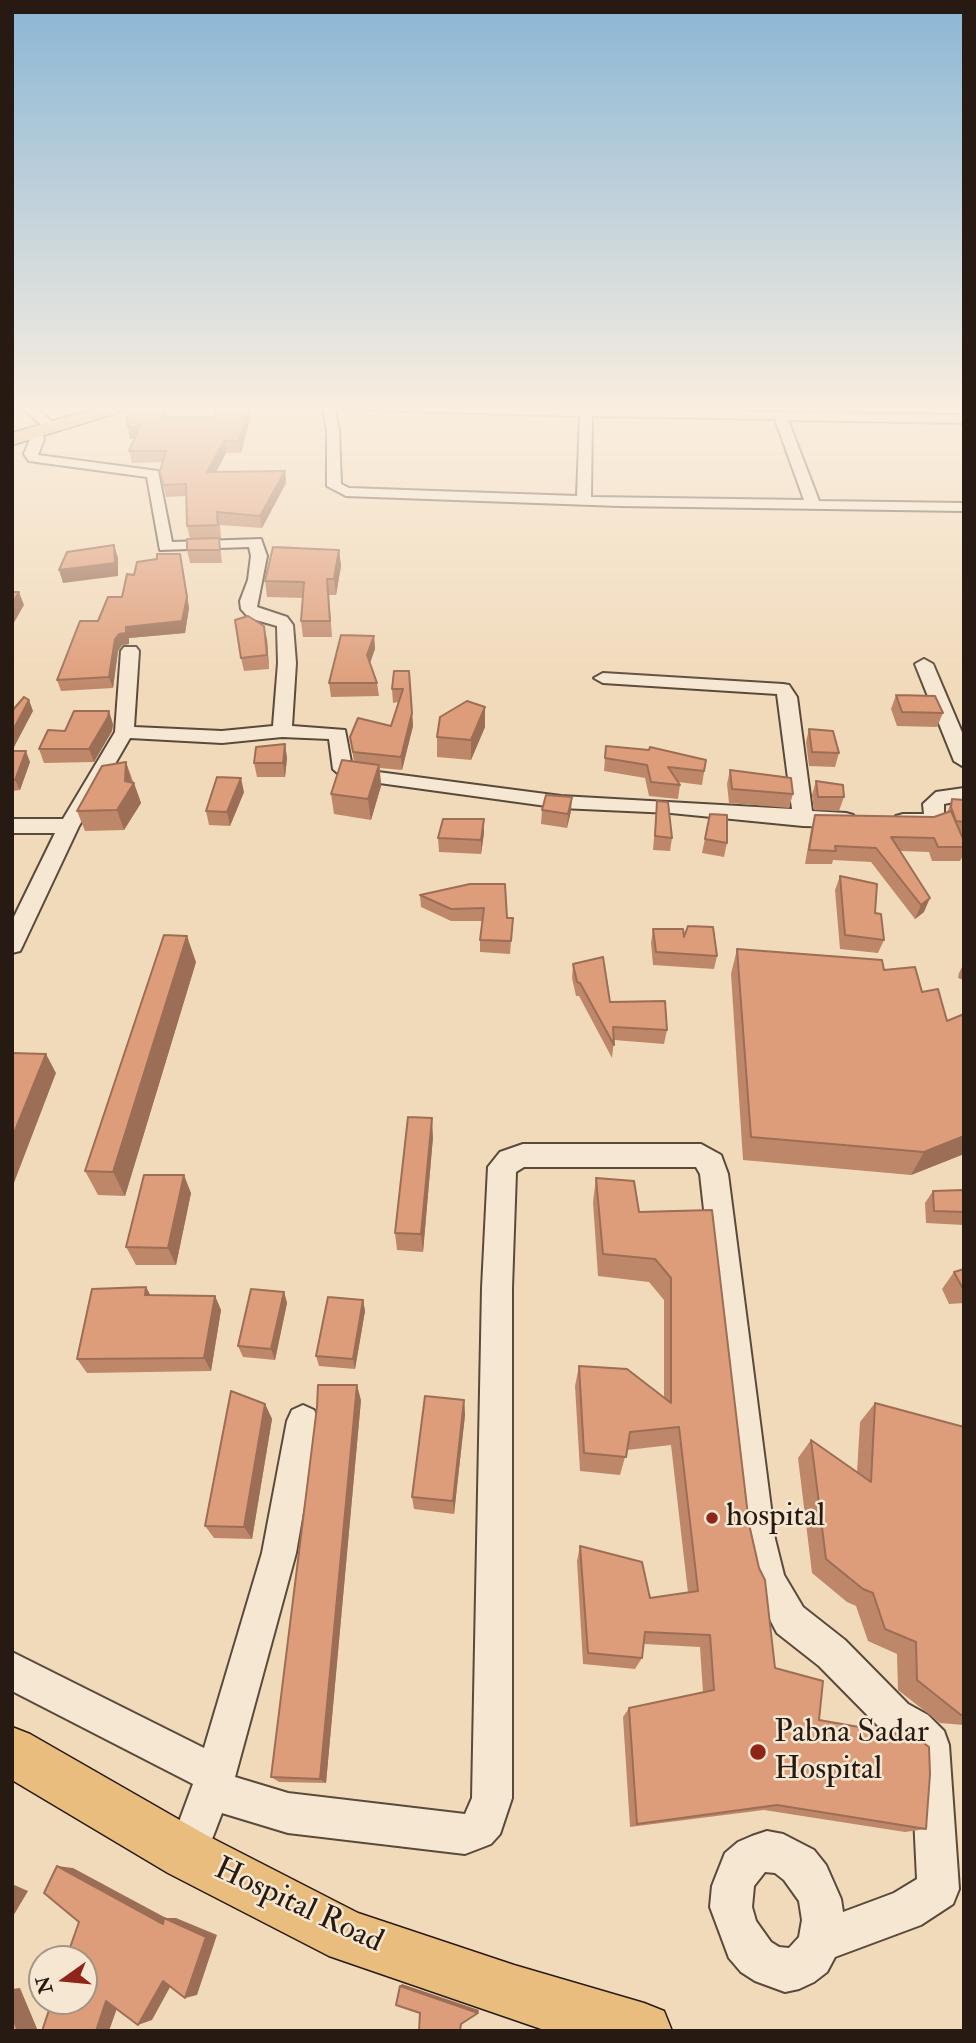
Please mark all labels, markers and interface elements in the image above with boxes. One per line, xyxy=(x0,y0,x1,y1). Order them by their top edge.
place label: hospital xyxy=(726,1499,825,1537)
marker: hospital xyxy=(704,1510,720,1526)
place label: Pabna Sadar Hospital xyxy=(774,1715,929,1790)
marker: Pabna Sadar Hospital xyxy=(748,1742,768,1762)
street label: Hospital Road xyxy=(207,1851,389,1963)
north arrow xyxy=(28,1945,98,2015)
text: N xyxy=(31,1974,58,1996)

